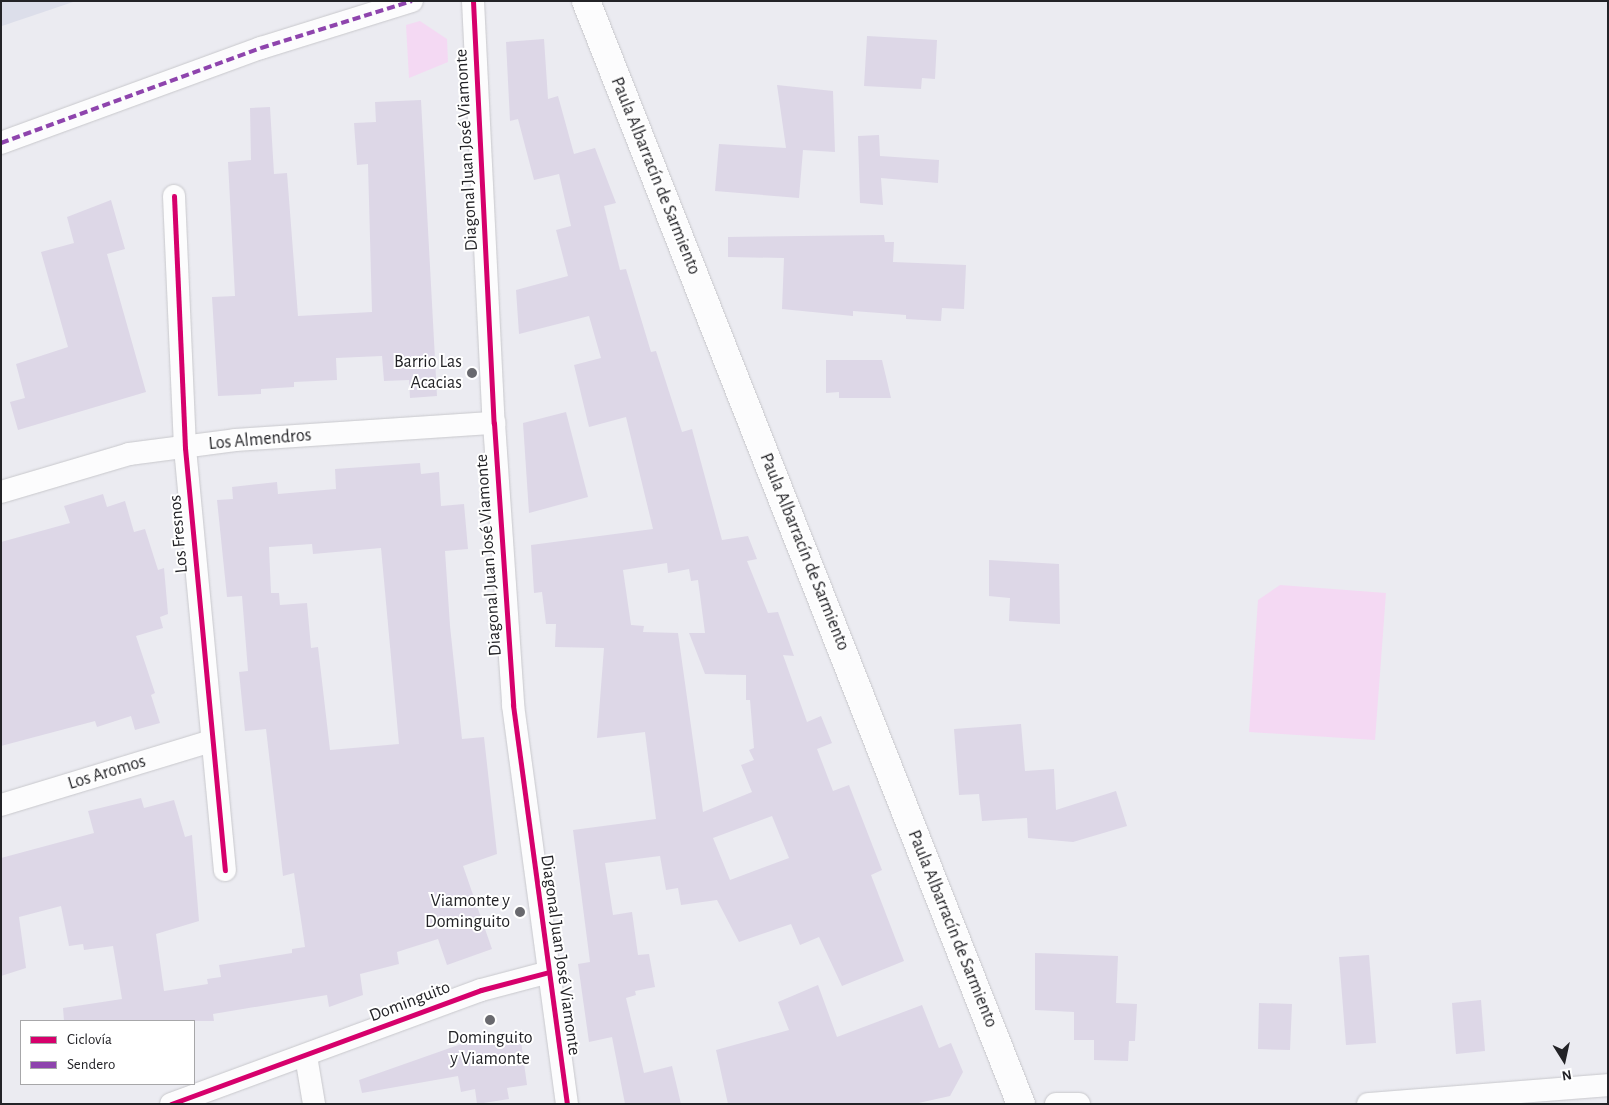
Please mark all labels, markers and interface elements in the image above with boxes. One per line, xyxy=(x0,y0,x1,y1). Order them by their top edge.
street label: Diagonal Juan José Viamonte xyxy=(451,48,483,252)
street label: Paula Albarracín de Sarmiento xyxy=(605,74,705,278)
place label: Barrio Las Acacias xyxy=(394,352,462,394)
marker: Barrio Las Acacias xyxy=(466,367,478,379)
street label: Los Almendros xyxy=(208,425,312,455)
street label: Paula Albarracín de Sarmiento xyxy=(754,450,854,654)
street label: Diagonal Juan José Viamonte xyxy=(471,453,507,657)
street label: Los Fresnos xyxy=(165,494,193,574)
street label: Los Aromos xyxy=(65,751,149,795)
street label: Paula Albarracín de Sarmiento xyxy=(902,827,1002,1031)
street label: Diagonal Juan José Viamonte xyxy=(535,853,585,1057)
place label: Viamonte y Dominguito xyxy=(425,891,510,934)
marker: Viamonte y Dominguito xyxy=(514,906,526,918)
street label: Dominguito xyxy=(366,977,454,1027)
marker: Dominguito y Viamonte xyxy=(484,1014,496,1026)
legend xyxy=(20,1020,195,1085)
place label: Dominguito y Viamonte xyxy=(448,1028,532,1070)
text: Ciclovía xyxy=(67,1032,112,1047)
north arrow xyxy=(1539,1035,1589,1085)
text: Sendero xyxy=(67,1057,115,1072)
text: N xyxy=(1561,1067,1573,1083)

